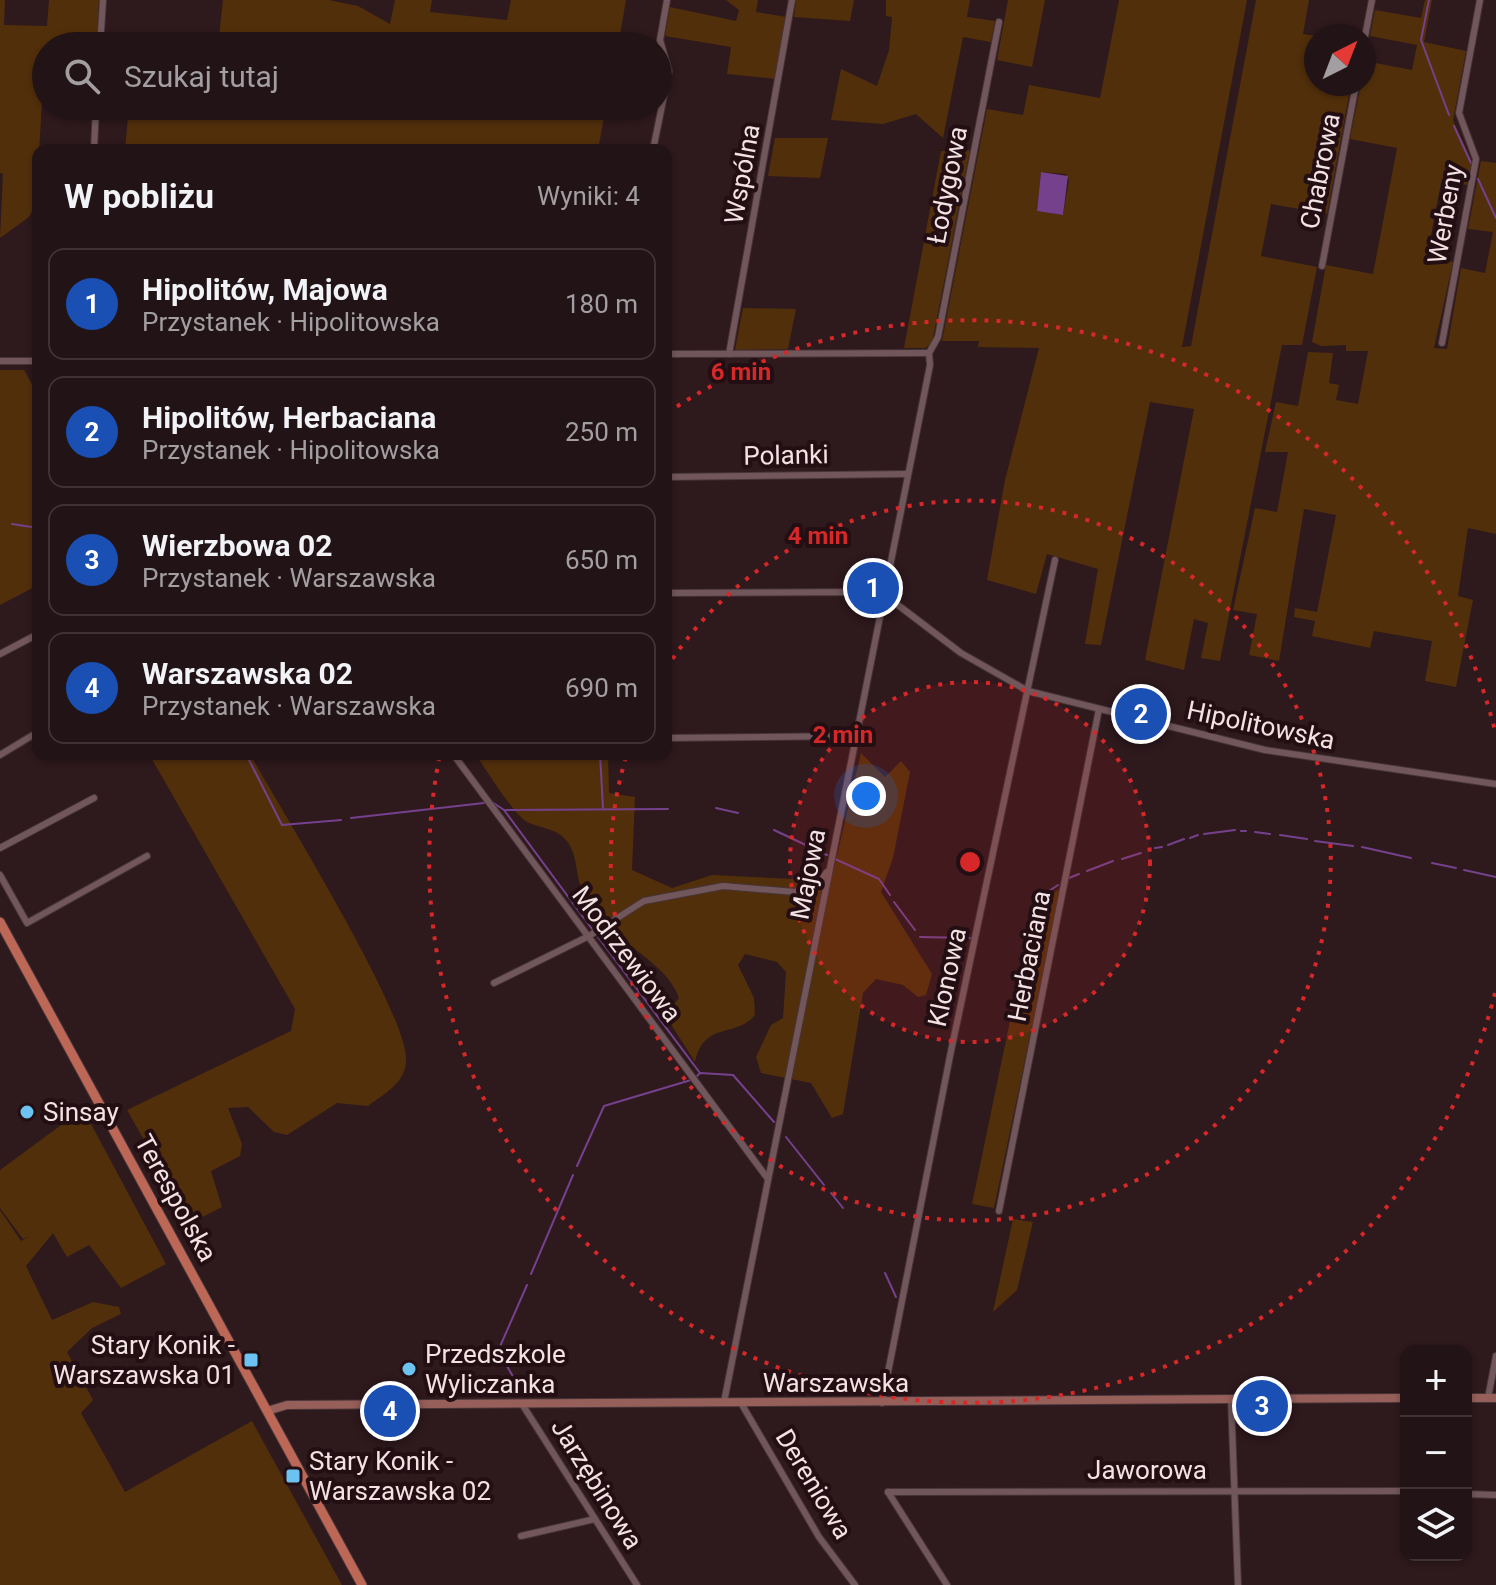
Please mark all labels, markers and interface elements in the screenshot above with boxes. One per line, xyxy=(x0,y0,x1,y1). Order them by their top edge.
north arrow xyxy=(1304,24,1376,96)
search box xyxy=(32,32,672,120)
icon: search xyxy=(60,54,104,98)
text: Szukaj tutaj xyxy=(124,59,279,94)
street label: Chabrowa xyxy=(1294,111,1346,231)
street label: Wspólna xyxy=(718,122,766,226)
street label: Łodygowa xyxy=(921,124,973,246)
street label: Werbeny xyxy=(1422,162,1468,266)
text: W pobliżu xyxy=(64,176,214,216)
text: Wyniki: 4 xyxy=(537,181,640,211)
text: Hipolitów, Majowa xyxy=(142,272,388,307)
text: 1 xyxy=(85,289,99,319)
text: 180 m xyxy=(565,289,638,319)
text: Przystanek · Hipolitowska xyxy=(142,307,440,337)
text: 6 min xyxy=(711,358,771,386)
text: Hipolitów, Herbaciana xyxy=(142,400,436,435)
text: 2 xyxy=(85,417,99,447)
text: 250 m xyxy=(565,417,638,447)
text: Przystanek · Hipolitowska xyxy=(142,435,440,465)
street label: Polanki xyxy=(743,439,829,471)
text: 4 min xyxy=(788,522,848,550)
text: Wierzbowa 02 xyxy=(142,528,332,563)
text: 3 xyxy=(85,545,99,575)
text: 650 m xyxy=(565,545,638,575)
pin: 1 xyxy=(847,558,899,618)
text: Przystanek · Warszawska xyxy=(142,563,436,593)
text: Warszawska 02 xyxy=(142,656,353,691)
text: 4 xyxy=(85,673,99,703)
text: 690 m xyxy=(565,673,638,703)
pin: 2 xyxy=(1115,684,1167,744)
text: Przystanek · Warszawska xyxy=(142,691,436,721)
street label: Hipolitowska xyxy=(1184,695,1338,755)
text: 2 min xyxy=(813,721,873,749)
your location xyxy=(846,776,886,816)
street label: Majowa xyxy=(785,826,831,922)
centre of rings xyxy=(956,848,984,876)
street label: Modrzewiowa xyxy=(566,880,688,1028)
street label: Herbaciana xyxy=(1002,888,1056,1024)
street label: Klonowa xyxy=(922,925,972,1029)
place label: Sinsay xyxy=(43,1097,119,1127)
marker: Sinsay xyxy=(18,1103,36,1121)
street label: Terespolska xyxy=(129,1129,223,1267)
place label: Stary Konik - Warszawska 01 xyxy=(53,1330,235,1390)
place label: Przedszkole Wyliczanka xyxy=(425,1339,566,1399)
map controls xyxy=(1400,1345,1472,1561)
button: + xyxy=(1400,1345,1472,1417)
marker: Stary Konik - Warszawska 01 xyxy=(242,1351,260,1369)
marker: Przedszkole Wyliczanka xyxy=(400,1360,418,1378)
street label: Warszawska xyxy=(763,1368,909,1398)
pin: 3 xyxy=(1236,1376,1288,1436)
pin: 4 xyxy=(364,1381,416,1441)
street label: Jarzębinowa xyxy=(545,1413,649,1555)
button: − xyxy=(1400,1417,1472,1489)
street label: Dereniowa xyxy=(770,1424,858,1544)
place label: Stary Konik - Warszawska 02 xyxy=(309,1446,491,1506)
street label: Jaworowa xyxy=(1087,1455,1207,1485)
marker: Stary Konik - Warszawska 02 xyxy=(284,1467,302,1485)
button: layers xyxy=(1400,1489,1472,1561)

